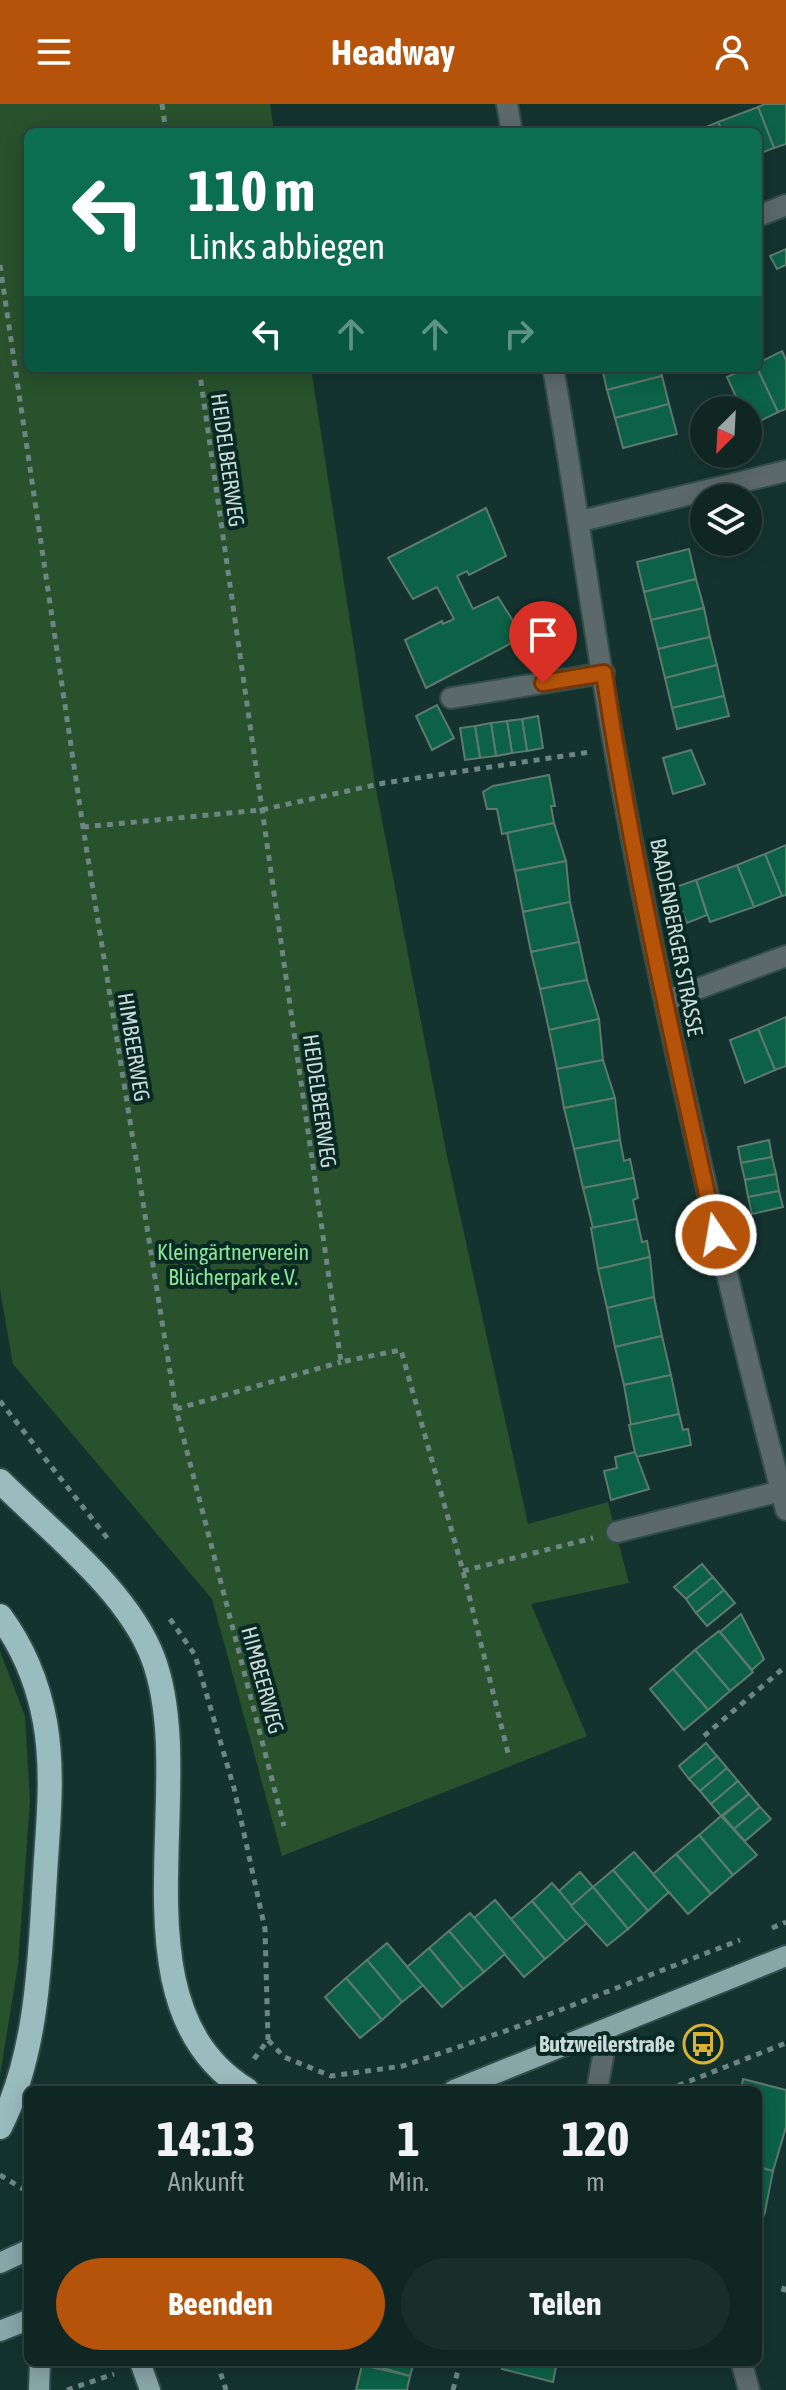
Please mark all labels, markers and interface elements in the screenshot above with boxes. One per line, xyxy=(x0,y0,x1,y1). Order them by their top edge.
icon: menu xyxy=(32,30,76,74)
icon: person xyxy=(710,30,754,74)
text: Headway xyxy=(331,31,455,73)
text: 110 m xyxy=(188,159,315,223)
icon: left xyxy=(56,160,160,264)
text: Links abbiegen xyxy=(188,225,385,267)
icon: left xyxy=(245,312,289,356)
icon: ahead xyxy=(329,312,373,356)
icon: ahead xyxy=(413,312,457,356)
icon: right xyxy=(497,312,541,356)
street label: HEIDELBEERWEG xyxy=(206,391,250,529)
north arrow xyxy=(690,396,762,468)
map controls xyxy=(690,396,762,556)
button: layers xyxy=(690,484,762,556)
pin xyxy=(509,601,577,683)
icon: arrive xyxy=(521,613,565,657)
street label: BAADENBERGER STRASSE xyxy=(645,836,709,1039)
street label: HIMBEERWEG xyxy=(113,991,155,1103)
street label: HEIDELBEERWEG xyxy=(298,1032,342,1170)
position arrow xyxy=(674,1193,758,1277)
park label: Kleingärtnerverein Blücherpark e.V. xyxy=(157,1239,309,1290)
street label: HIMBEERWEG xyxy=(236,1623,290,1737)
bus stop icon: Butzweilerstraße xyxy=(682,2023,724,2065)
place label: Butzweilerstraße xyxy=(539,2031,675,2057)
text: 14:13 xyxy=(157,2111,256,2166)
text: 1 xyxy=(397,2111,420,2166)
text: 120 xyxy=(562,2111,629,2166)
text: Ankunft xyxy=(168,2167,244,2197)
text: Min. xyxy=(388,2167,429,2197)
text: m xyxy=(586,2167,605,2197)
button: Beenden xyxy=(56,2258,385,2350)
button: Teilen xyxy=(401,2258,730,2350)

